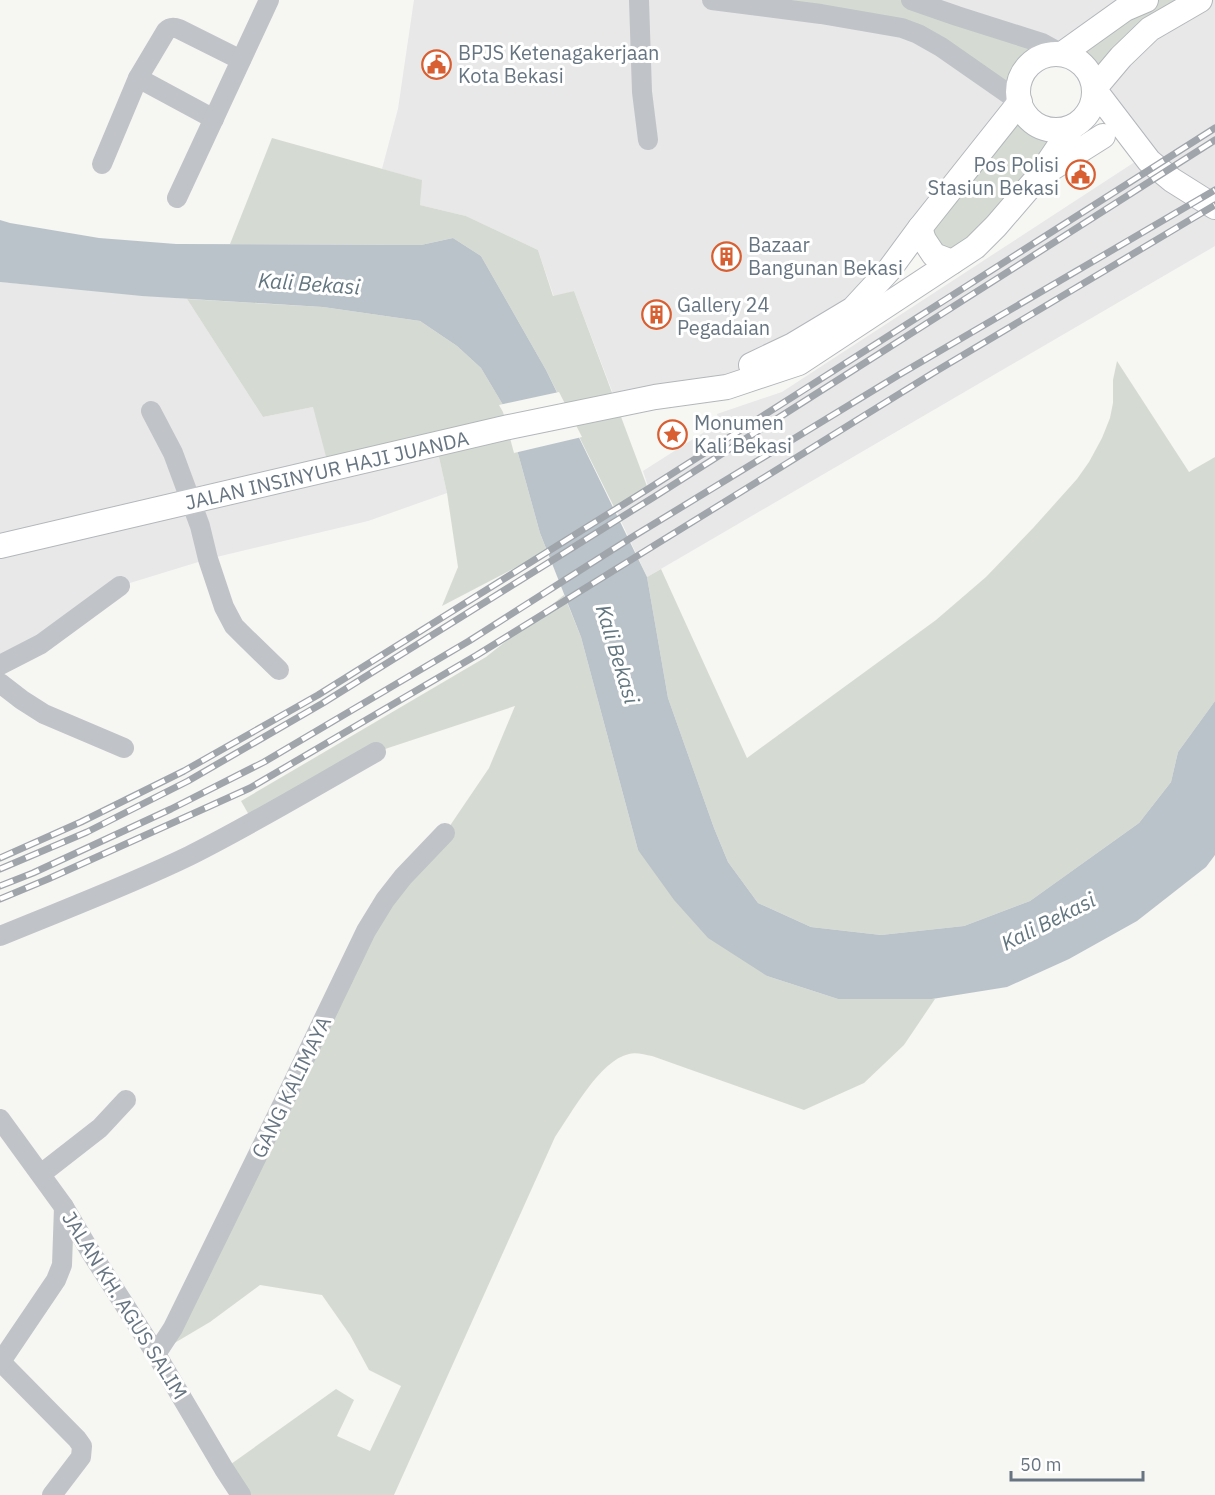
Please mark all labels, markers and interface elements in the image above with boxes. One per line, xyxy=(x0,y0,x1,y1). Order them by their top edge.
place label: BPJS Ketenagakerjaan Kota Bekasi xyxy=(458,39,659,89)
public building icon: BPJS Ketenagakerjaan Kota Bekasi xyxy=(421,48,453,80)
place label: Pos Polisi Stasiun Bekasi xyxy=(928,151,1059,201)
public building icon: Pos Polisi Stasiun Bekasi xyxy=(1064,159,1096,191)
place label: Bazaar Bangunan Bekasi xyxy=(748,231,903,281)
building icon: Bazaar Bangunan Bekasi xyxy=(711,240,743,272)
water label: Kali Bekasi xyxy=(257,265,361,301)
place label: Gallery 24 Pegadaian xyxy=(677,291,770,341)
building icon: Gallery 24 Pegadaian xyxy=(640,299,672,331)
place label: Monumen Kali Bekasi xyxy=(694,409,792,459)
place icon: Monumen Kali Bekasi xyxy=(657,418,689,450)
street label: JALAN INSINYUR HAJI JUANDA xyxy=(183,424,472,516)
water label: Kali Bekasi xyxy=(590,601,646,707)
water label: Kali Bekasi xyxy=(996,885,1100,957)
street label: GANG KALIMAYA xyxy=(245,1011,337,1162)
street label: JALAN KH. AGUS SALIM xyxy=(56,1206,194,1404)
scale bar xyxy=(1011,1444,1143,1482)
text: 50 m xyxy=(1020,1453,1062,1476)

